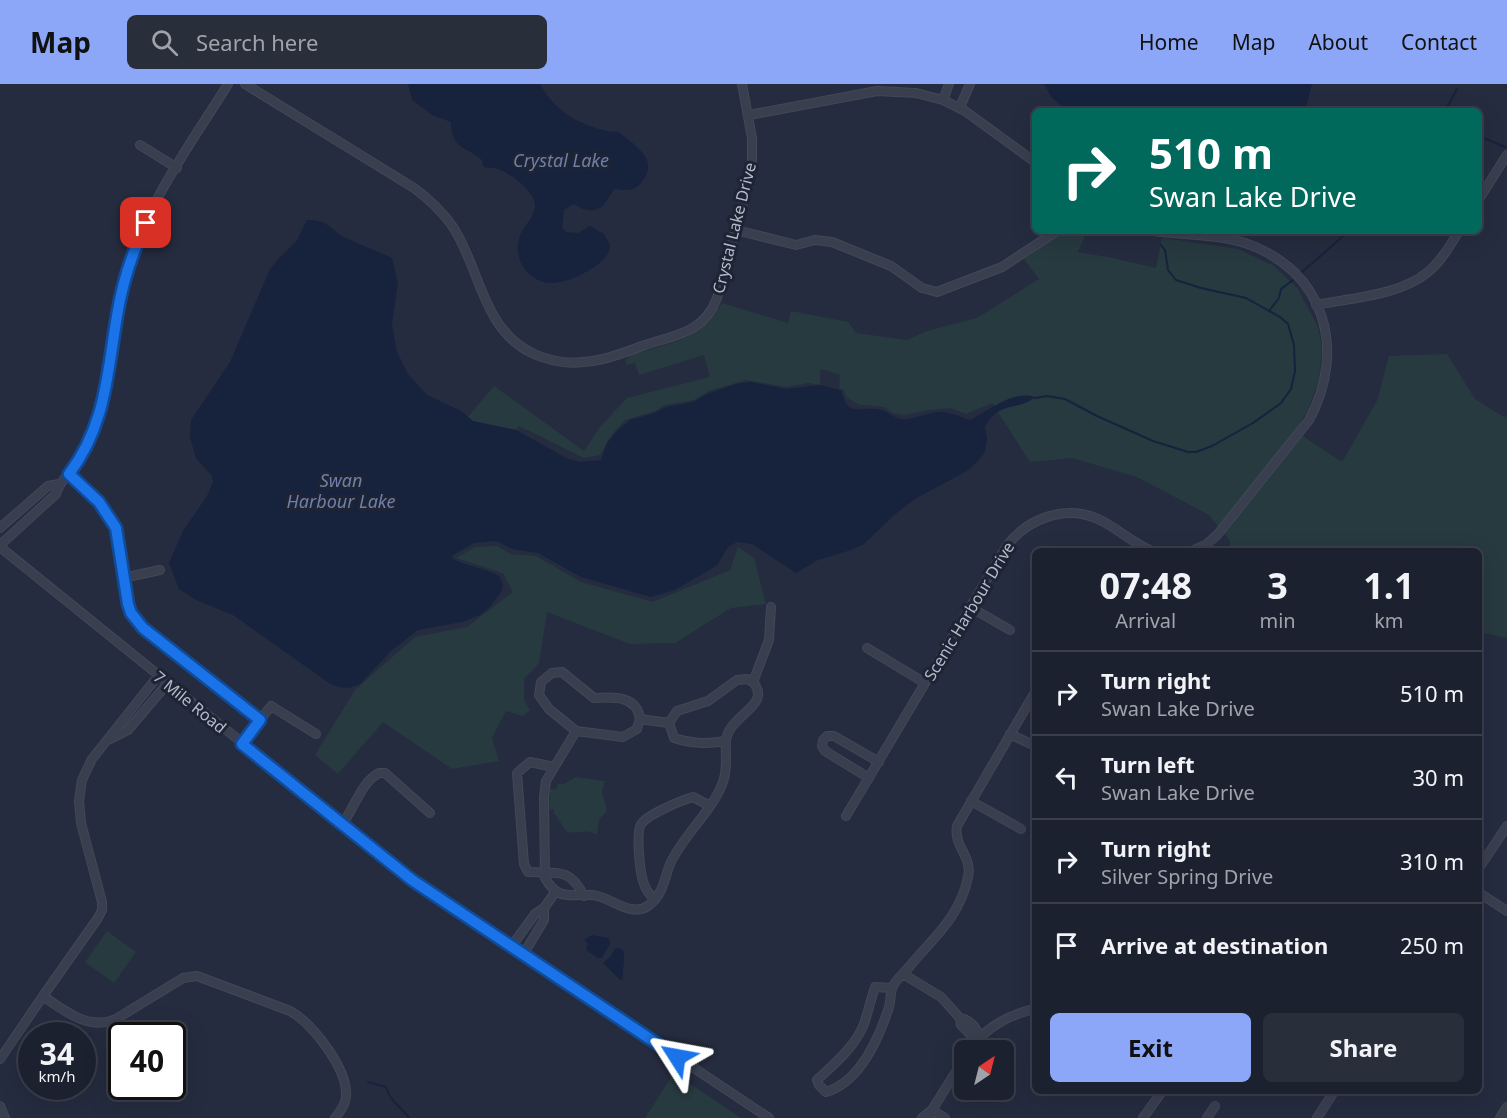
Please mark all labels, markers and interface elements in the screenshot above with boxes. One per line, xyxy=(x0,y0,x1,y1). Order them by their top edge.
search box xyxy=(127,15,547,69)
text: Map xyxy=(30,23,91,61)
icon: search xyxy=(148,26,181,59)
text: Search here xyxy=(196,27,318,57)
text: Home xyxy=(1139,28,1199,56)
text: Map xyxy=(1232,28,1275,56)
text: About xyxy=(1308,28,1368,56)
text: Contact xyxy=(1401,28,1477,56)
text: 510 m xyxy=(1149,124,1273,181)
icon: right xyxy=(1050,132,1128,210)
water label: Crystal Lake xyxy=(513,148,609,172)
street label: Crystal Lake Drive xyxy=(707,160,761,296)
text: Swan Lake Drive xyxy=(1149,178,1357,215)
pin xyxy=(120,197,171,248)
icon: arrive xyxy=(129,206,162,239)
water label: Swan Harbour Lake xyxy=(287,468,395,513)
street label: Scenic Harbour Drive xyxy=(919,537,1019,685)
text: 07:48 xyxy=(1099,561,1192,610)
text: 3 xyxy=(1267,561,1288,610)
text: 1.1 xyxy=(1363,561,1414,610)
text: Arrival xyxy=(1115,607,1176,634)
text: min xyxy=(1259,607,1296,634)
text: km xyxy=(1374,607,1404,634)
text: Turn right xyxy=(1101,665,1211,695)
street label: 7 Mile Road xyxy=(149,666,231,738)
icon: right xyxy=(1050,677,1083,710)
text: 510 m xyxy=(1400,678,1464,708)
text: Swan Lake Drive xyxy=(1101,695,1255,722)
text: Turn left xyxy=(1101,749,1195,779)
icon: left xyxy=(1050,761,1083,794)
text: 30 m xyxy=(1413,762,1464,792)
text: Swan Lake Drive xyxy=(1101,779,1255,806)
text: Turn right xyxy=(1101,833,1211,863)
icon: right xyxy=(1050,845,1083,878)
text: 310 m xyxy=(1400,846,1464,876)
text: Silver Spring Drive xyxy=(1101,863,1273,890)
icon: arrive xyxy=(1050,929,1083,962)
text: Arrive at destination xyxy=(1101,930,1328,960)
text: 250 m xyxy=(1400,930,1464,960)
button: Exit xyxy=(1050,1013,1251,1082)
button: Share xyxy=(1263,1013,1464,1082)
speed limit sign: 40 xyxy=(108,1022,186,1100)
position arrow xyxy=(645,1025,709,1089)
text: 34 xyxy=(40,1033,74,1074)
north arrow xyxy=(954,1040,1014,1100)
map controls xyxy=(954,1040,1014,1100)
text: km/h xyxy=(39,1066,75,1086)

